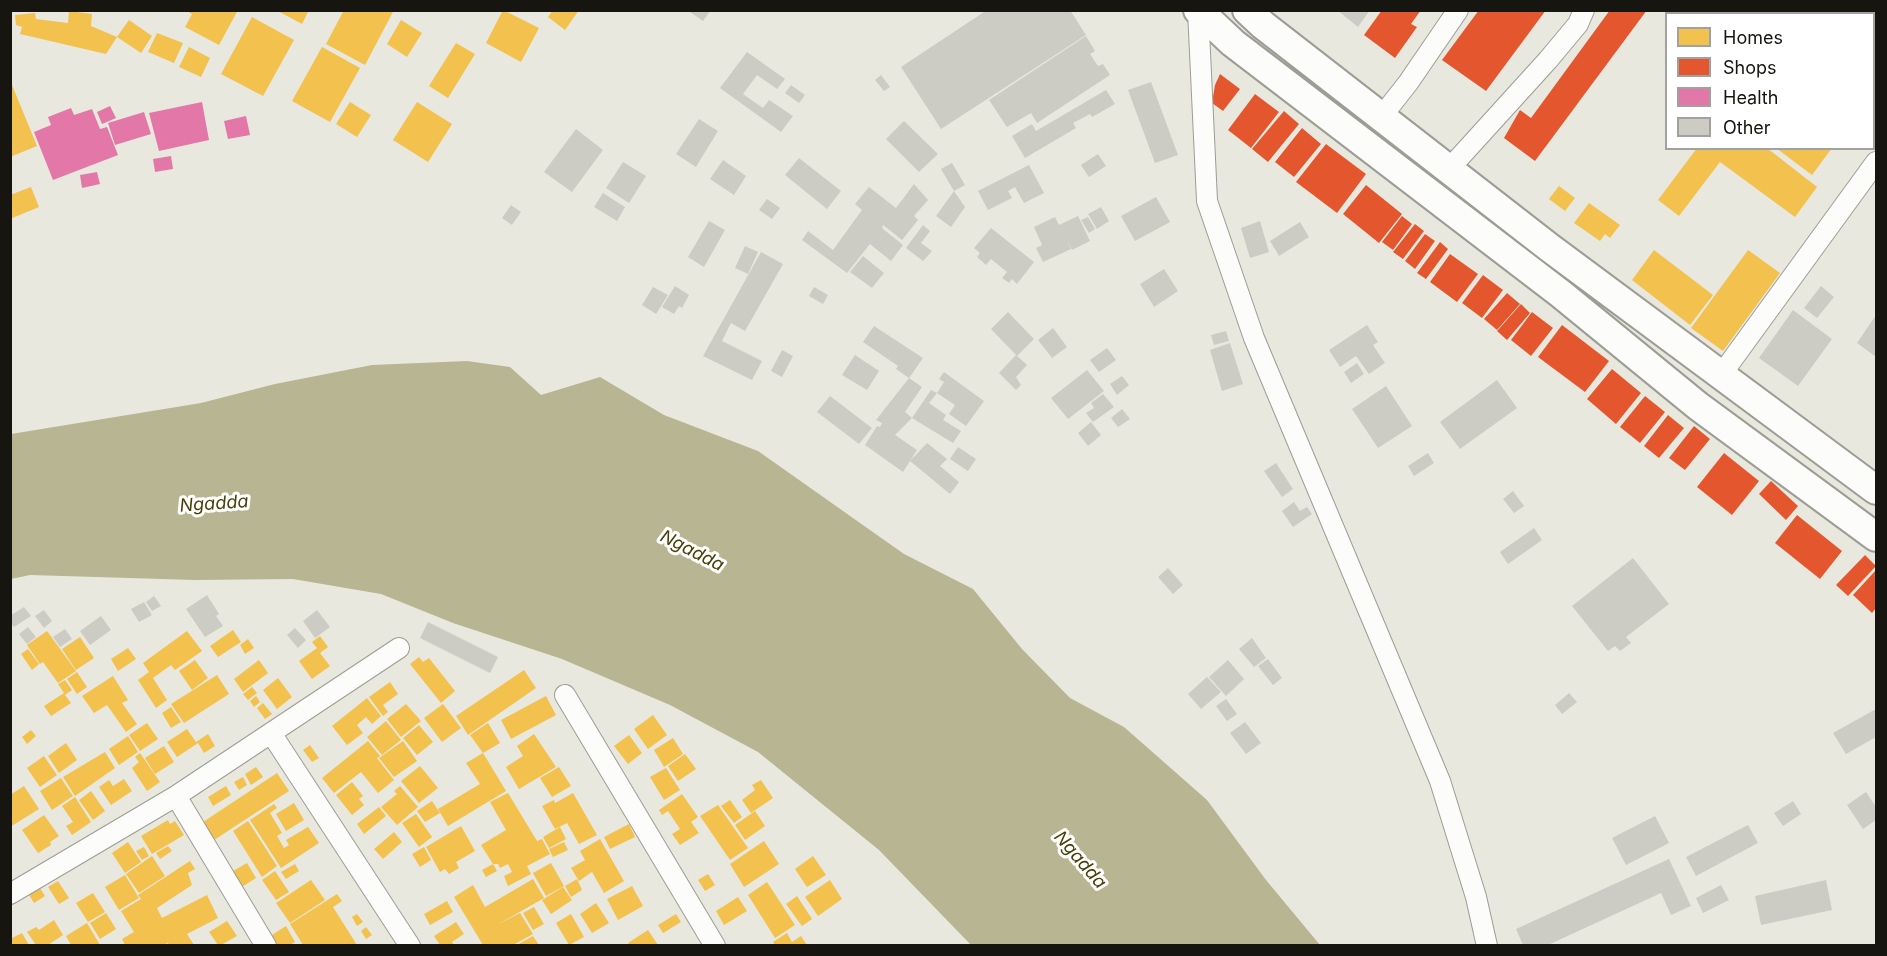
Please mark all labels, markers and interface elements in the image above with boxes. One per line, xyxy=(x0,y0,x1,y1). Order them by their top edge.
legend xyxy=(1665,12,1875,150)
text: Homes xyxy=(1723,27,1783,48)
text: Shops xyxy=(1723,57,1777,78)
text: Health xyxy=(1723,87,1778,108)
text: Other xyxy=(1723,117,1771,138)
water label: Ngadda xyxy=(179,491,249,517)
water label: Ngadda xyxy=(656,526,728,576)
water label: Ngadda xyxy=(1049,827,1111,893)

